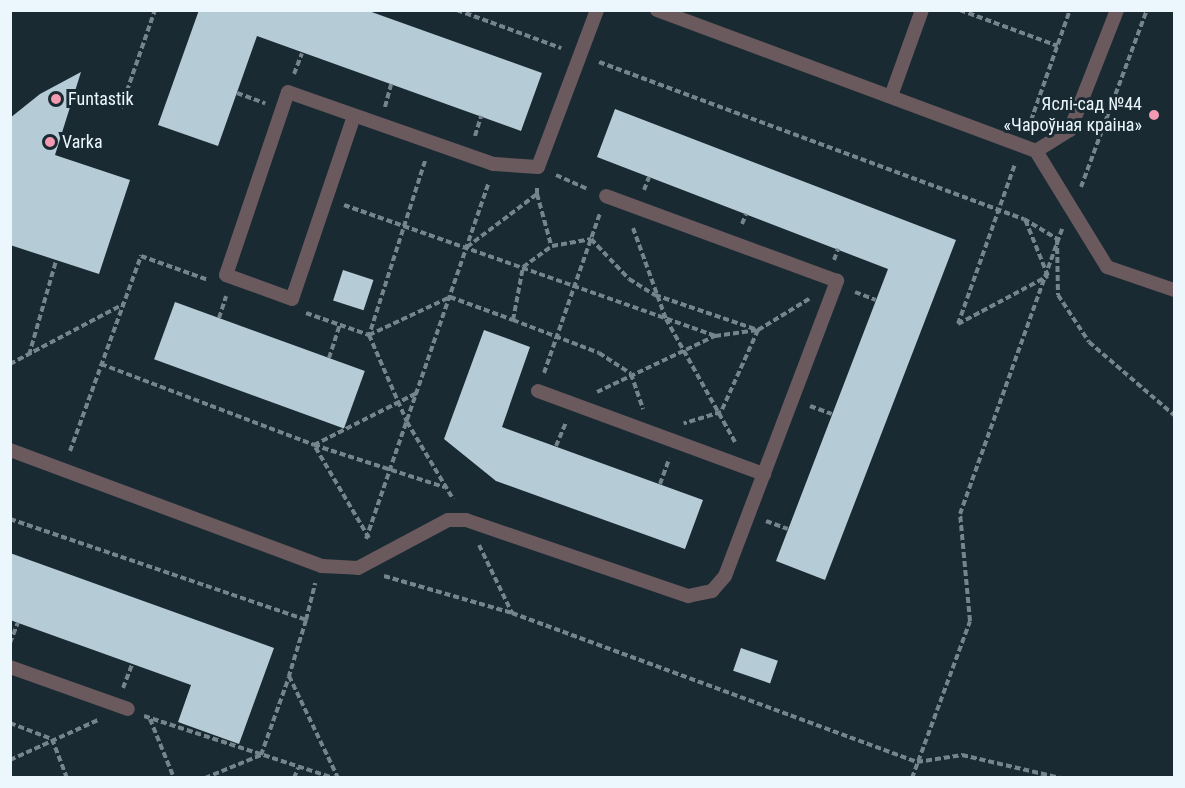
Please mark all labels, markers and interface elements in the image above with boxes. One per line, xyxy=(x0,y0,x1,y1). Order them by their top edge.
place label: Funtastik xyxy=(68,88,134,110)
marker: Funtastik xyxy=(49,92,63,106)
place label: Яслі-сад №44 «Чароўная краіна» xyxy=(1004,94,1142,136)
marker: Яслі-сад №44 «Чароўная краіна» xyxy=(1147,108,1161,122)
place label: Varka xyxy=(62,131,103,153)
marker: Varka xyxy=(43,135,57,149)

